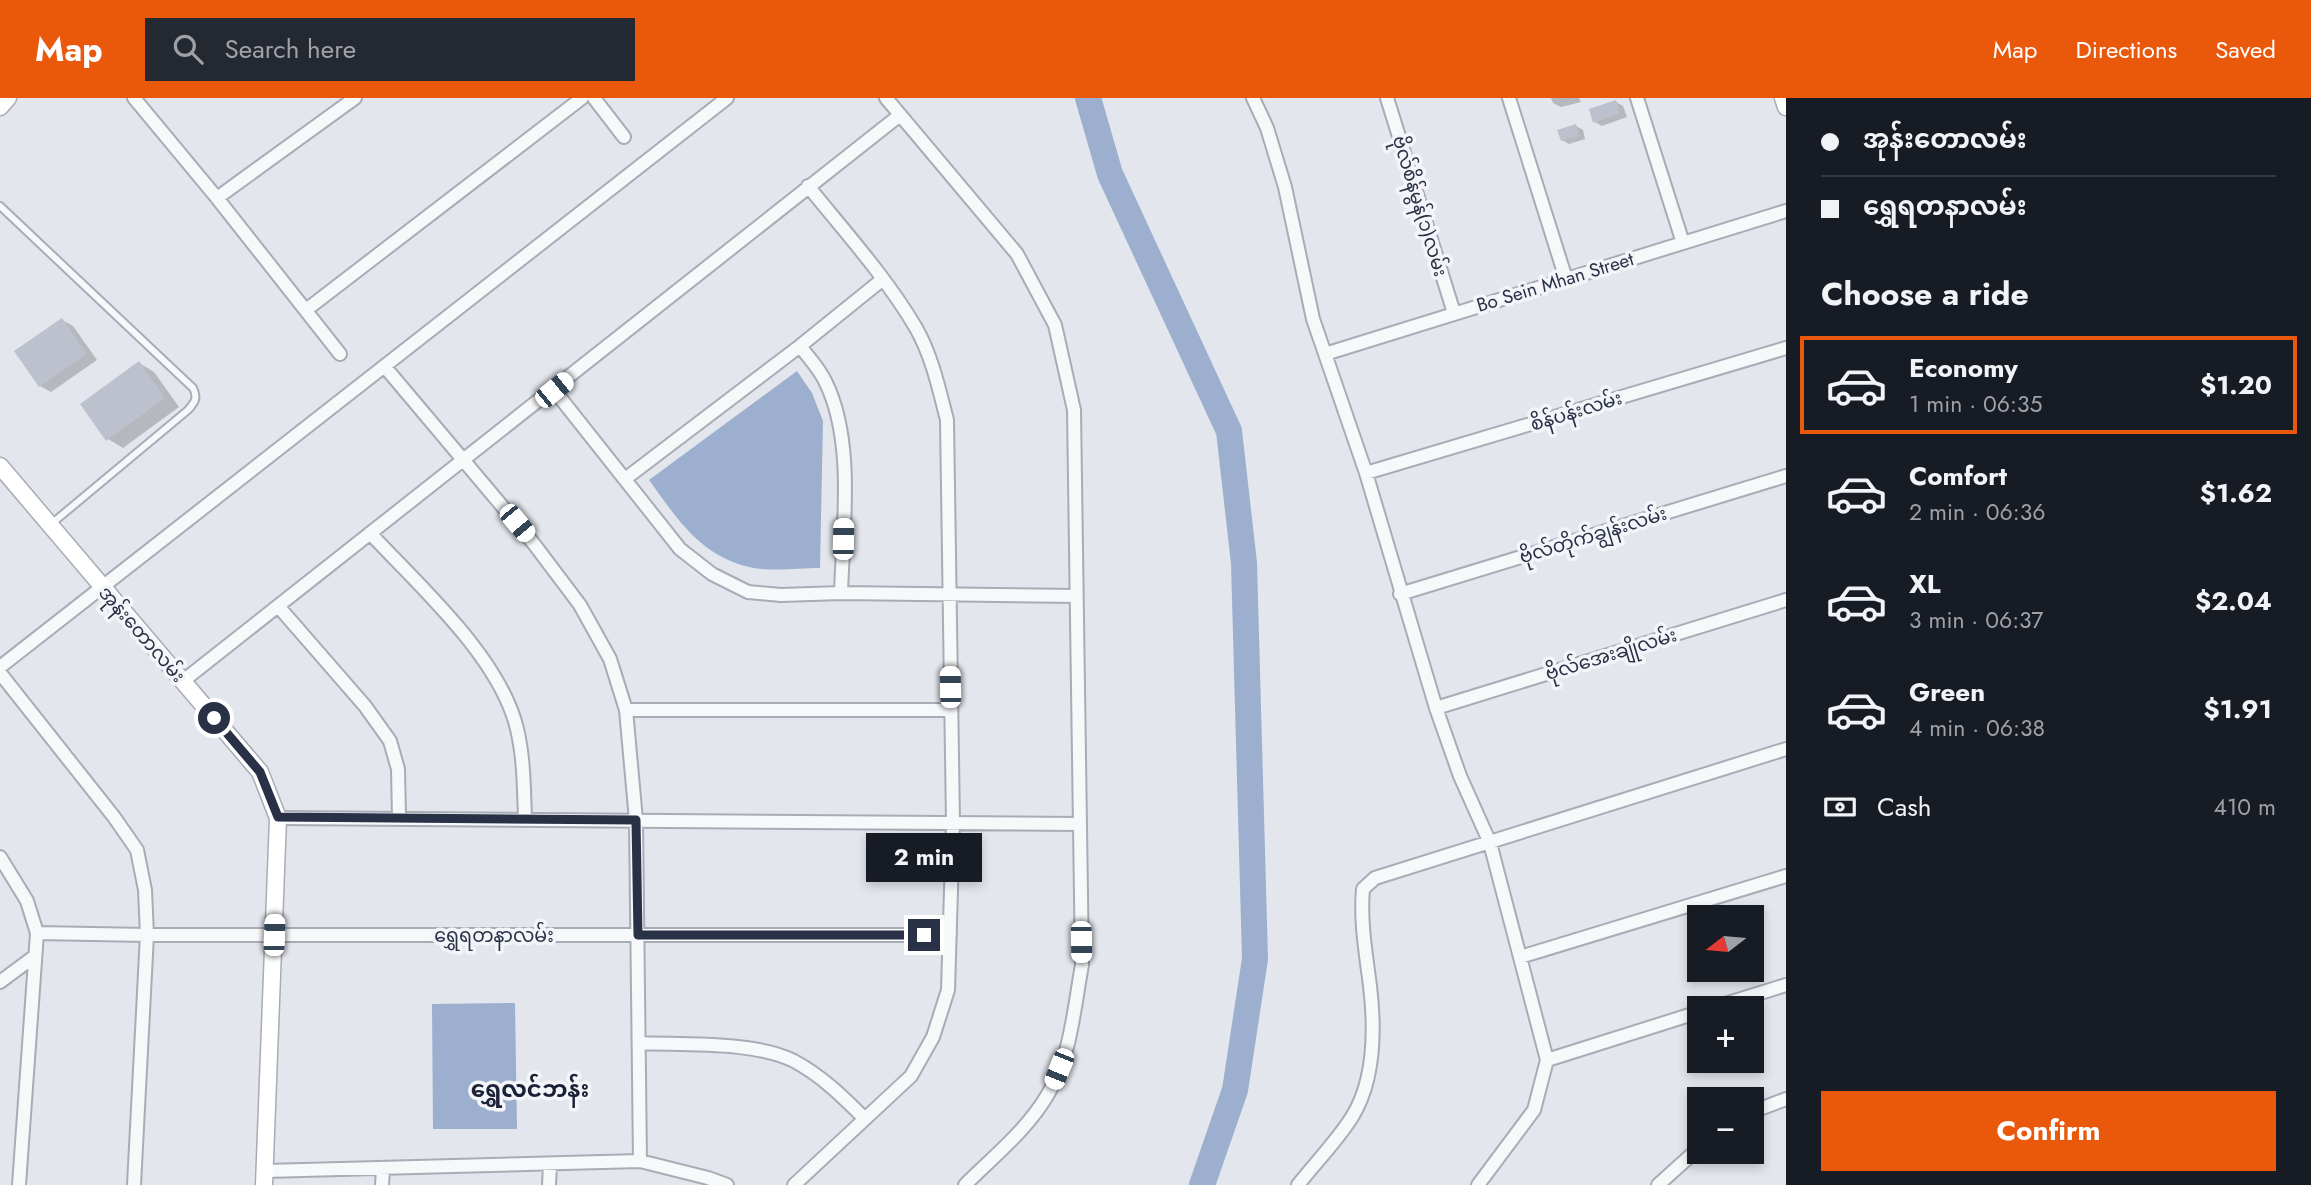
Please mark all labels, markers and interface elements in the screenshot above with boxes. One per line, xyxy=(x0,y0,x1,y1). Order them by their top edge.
search box xyxy=(145,18,635,81)
text: Map xyxy=(35,26,103,73)
icon: search xyxy=(169,30,207,68)
text: Search here xyxy=(225,30,356,68)
text: Map xyxy=(1993,32,2038,67)
text: Directions xyxy=(2076,32,2177,67)
text: Saved xyxy=(2215,32,2276,67)
text: အုန်းတောလမ်း xyxy=(1863,120,2027,158)
street label: ဗိုလ်စိန်မွန်(၁)လမ်း xyxy=(1383,132,1455,281)
text: ရွှေရတနာလမ်း xyxy=(1863,187,2027,225)
street label: Bo Sein Mhan Street xyxy=(1473,245,1637,319)
text: Choose a ride xyxy=(1821,271,2029,317)
text: Economy xyxy=(1909,349,2018,387)
icon: car xyxy=(1825,354,1888,417)
text: $1.20 xyxy=(2200,366,2272,404)
car xyxy=(532,369,577,411)
street label: စိန်ပန်းလမ်း xyxy=(1526,383,1626,440)
text: 1 min · 06:35 xyxy=(1909,387,2042,421)
text: Comfort xyxy=(1909,457,2007,495)
icon: car xyxy=(1825,462,1888,525)
text: $1.62 xyxy=(2200,474,2272,512)
text: 2 min · 06:36 xyxy=(1909,495,2045,529)
street label: ဗိုလ်တိုက်ချွန်းလမ်း xyxy=(1516,499,1671,574)
car xyxy=(496,500,539,546)
car xyxy=(833,518,854,560)
text: XL xyxy=(1909,565,1941,603)
icon: car xyxy=(1825,570,1888,633)
street label: အုန်းတောလမ်း xyxy=(90,579,192,690)
text: $2.04 xyxy=(2195,582,2272,620)
text: 3 min · 06:37 xyxy=(1909,603,2043,637)
street label: ဗိုလ်အေးချိုလမ်း xyxy=(1542,620,1681,690)
car xyxy=(940,666,961,708)
text: Green xyxy=(1909,673,1985,711)
icon: car xyxy=(1825,678,1888,741)
text: $1.91 xyxy=(2204,690,2272,728)
route start xyxy=(198,702,230,734)
text: 4 min · 06:38 xyxy=(1909,711,2045,745)
icon: cash xyxy=(1821,788,1859,826)
text: Cash xyxy=(1877,788,1931,826)
text: 410 m xyxy=(2214,790,2276,824)
callout: 2 min xyxy=(866,834,982,882)
text: 2 min xyxy=(894,840,954,874)
north arrow xyxy=(1687,905,1764,982)
map controls xyxy=(1687,905,1764,1164)
car xyxy=(263,914,286,956)
route end xyxy=(908,919,940,951)
street label: ရွှေရတနာလမ်း xyxy=(434,921,554,951)
car xyxy=(1071,921,1092,963)
button: + xyxy=(1687,996,1764,1073)
car xyxy=(1042,1046,1077,1092)
district label: ရွှေလင်ဘန်း xyxy=(471,1072,589,1108)
button: − xyxy=(1687,1087,1764,1164)
button: Confirm xyxy=(1821,1091,2276,1171)

